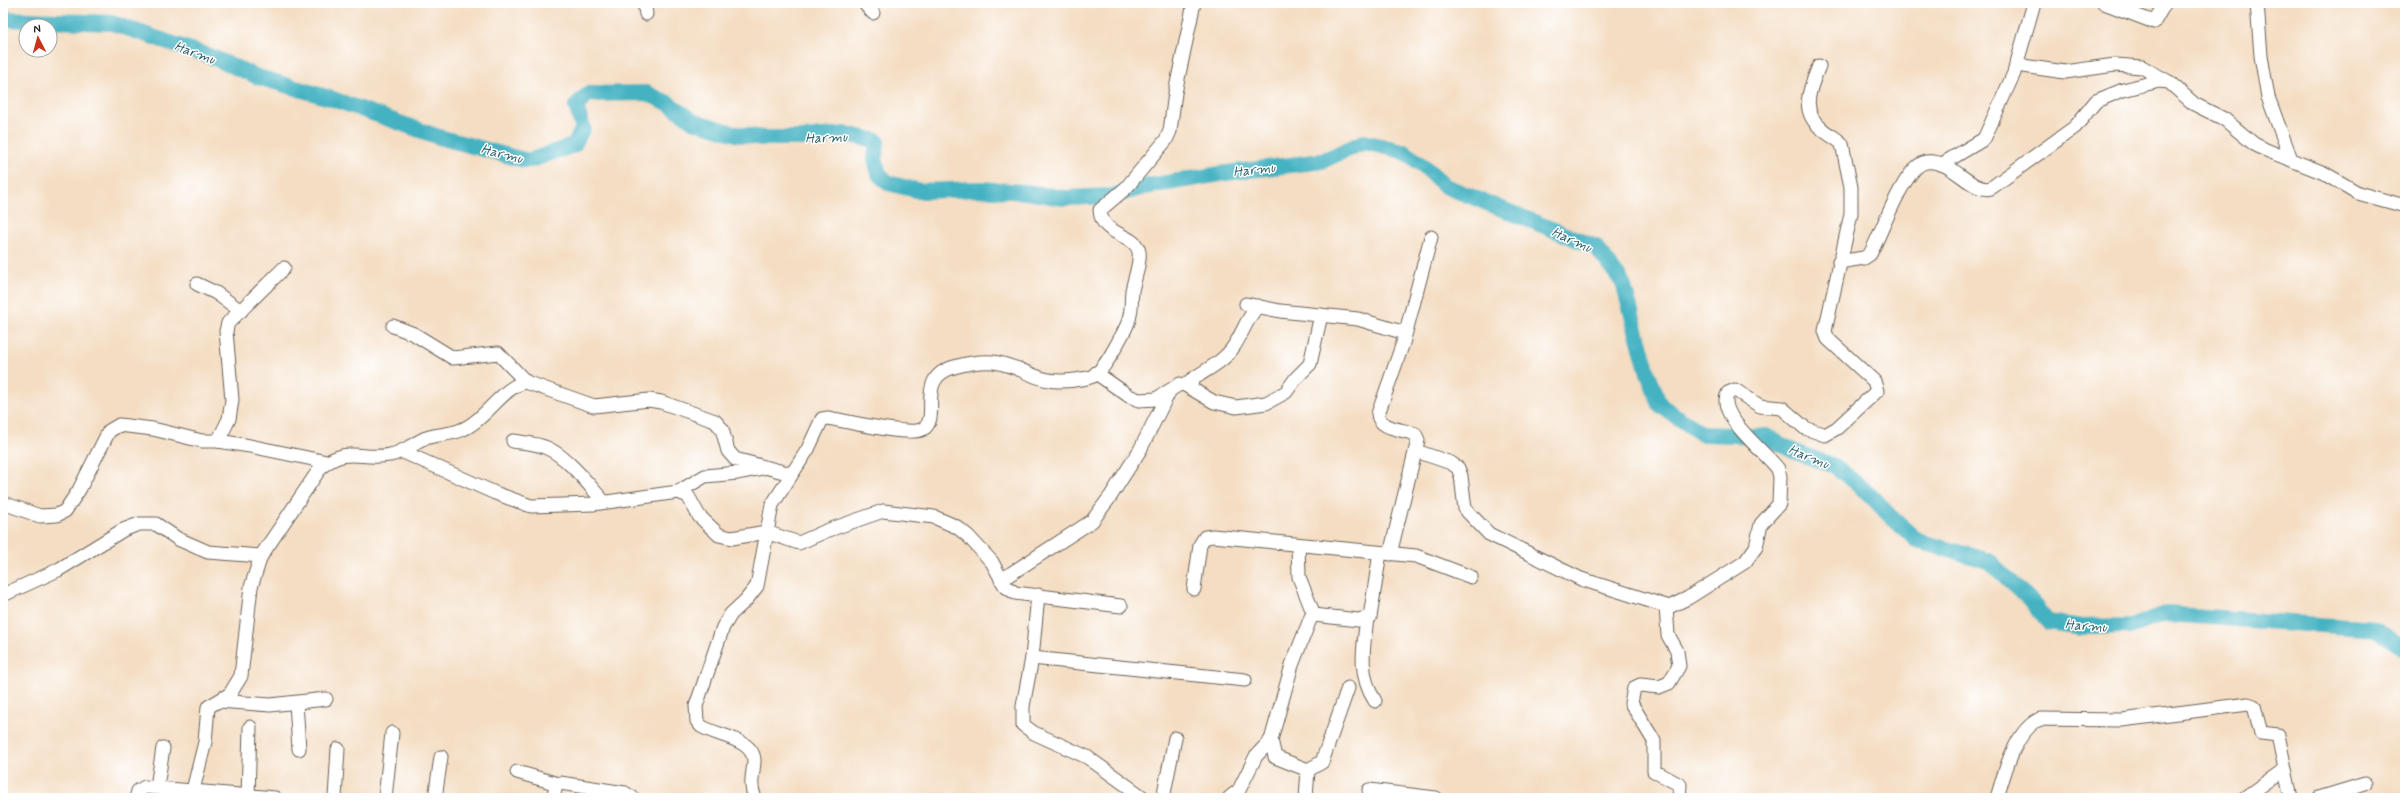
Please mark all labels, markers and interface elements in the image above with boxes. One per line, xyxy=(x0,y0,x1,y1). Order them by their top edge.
north arrow xyxy=(18,18,58,58)
text: N xyxy=(33,22,41,36)
water label: Harmu xyxy=(172,37,219,69)
water label: Harmu xyxy=(805,128,849,148)
water label: Harmu xyxy=(479,140,525,168)
water label: Harmu xyxy=(1232,158,1277,181)
water label: Harmu xyxy=(1549,223,1596,257)
water label: Harmu xyxy=(1786,441,1833,474)
water label: Harmu xyxy=(2064,616,2109,637)

